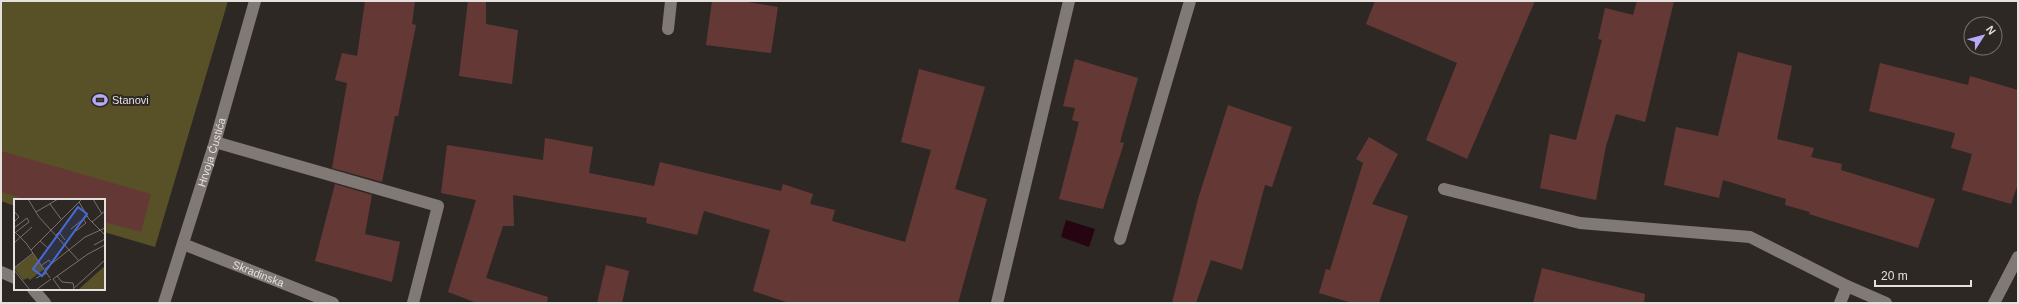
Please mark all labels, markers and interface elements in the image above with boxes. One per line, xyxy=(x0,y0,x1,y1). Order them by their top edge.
north arrow xyxy=(1963,16,2003,56)
text: N xyxy=(1984,23,1998,37)
sports icon: Stanovi xyxy=(91,91,109,109)
place label: Stanovi xyxy=(112,94,149,106)
street label: Hrvoja Ćustića xyxy=(195,116,228,188)
inset map xyxy=(14,199,105,290)
street label: Skradinska xyxy=(231,258,287,290)
scale bar xyxy=(1875,262,1971,288)
text: 20 m xyxy=(1881,269,1908,283)

